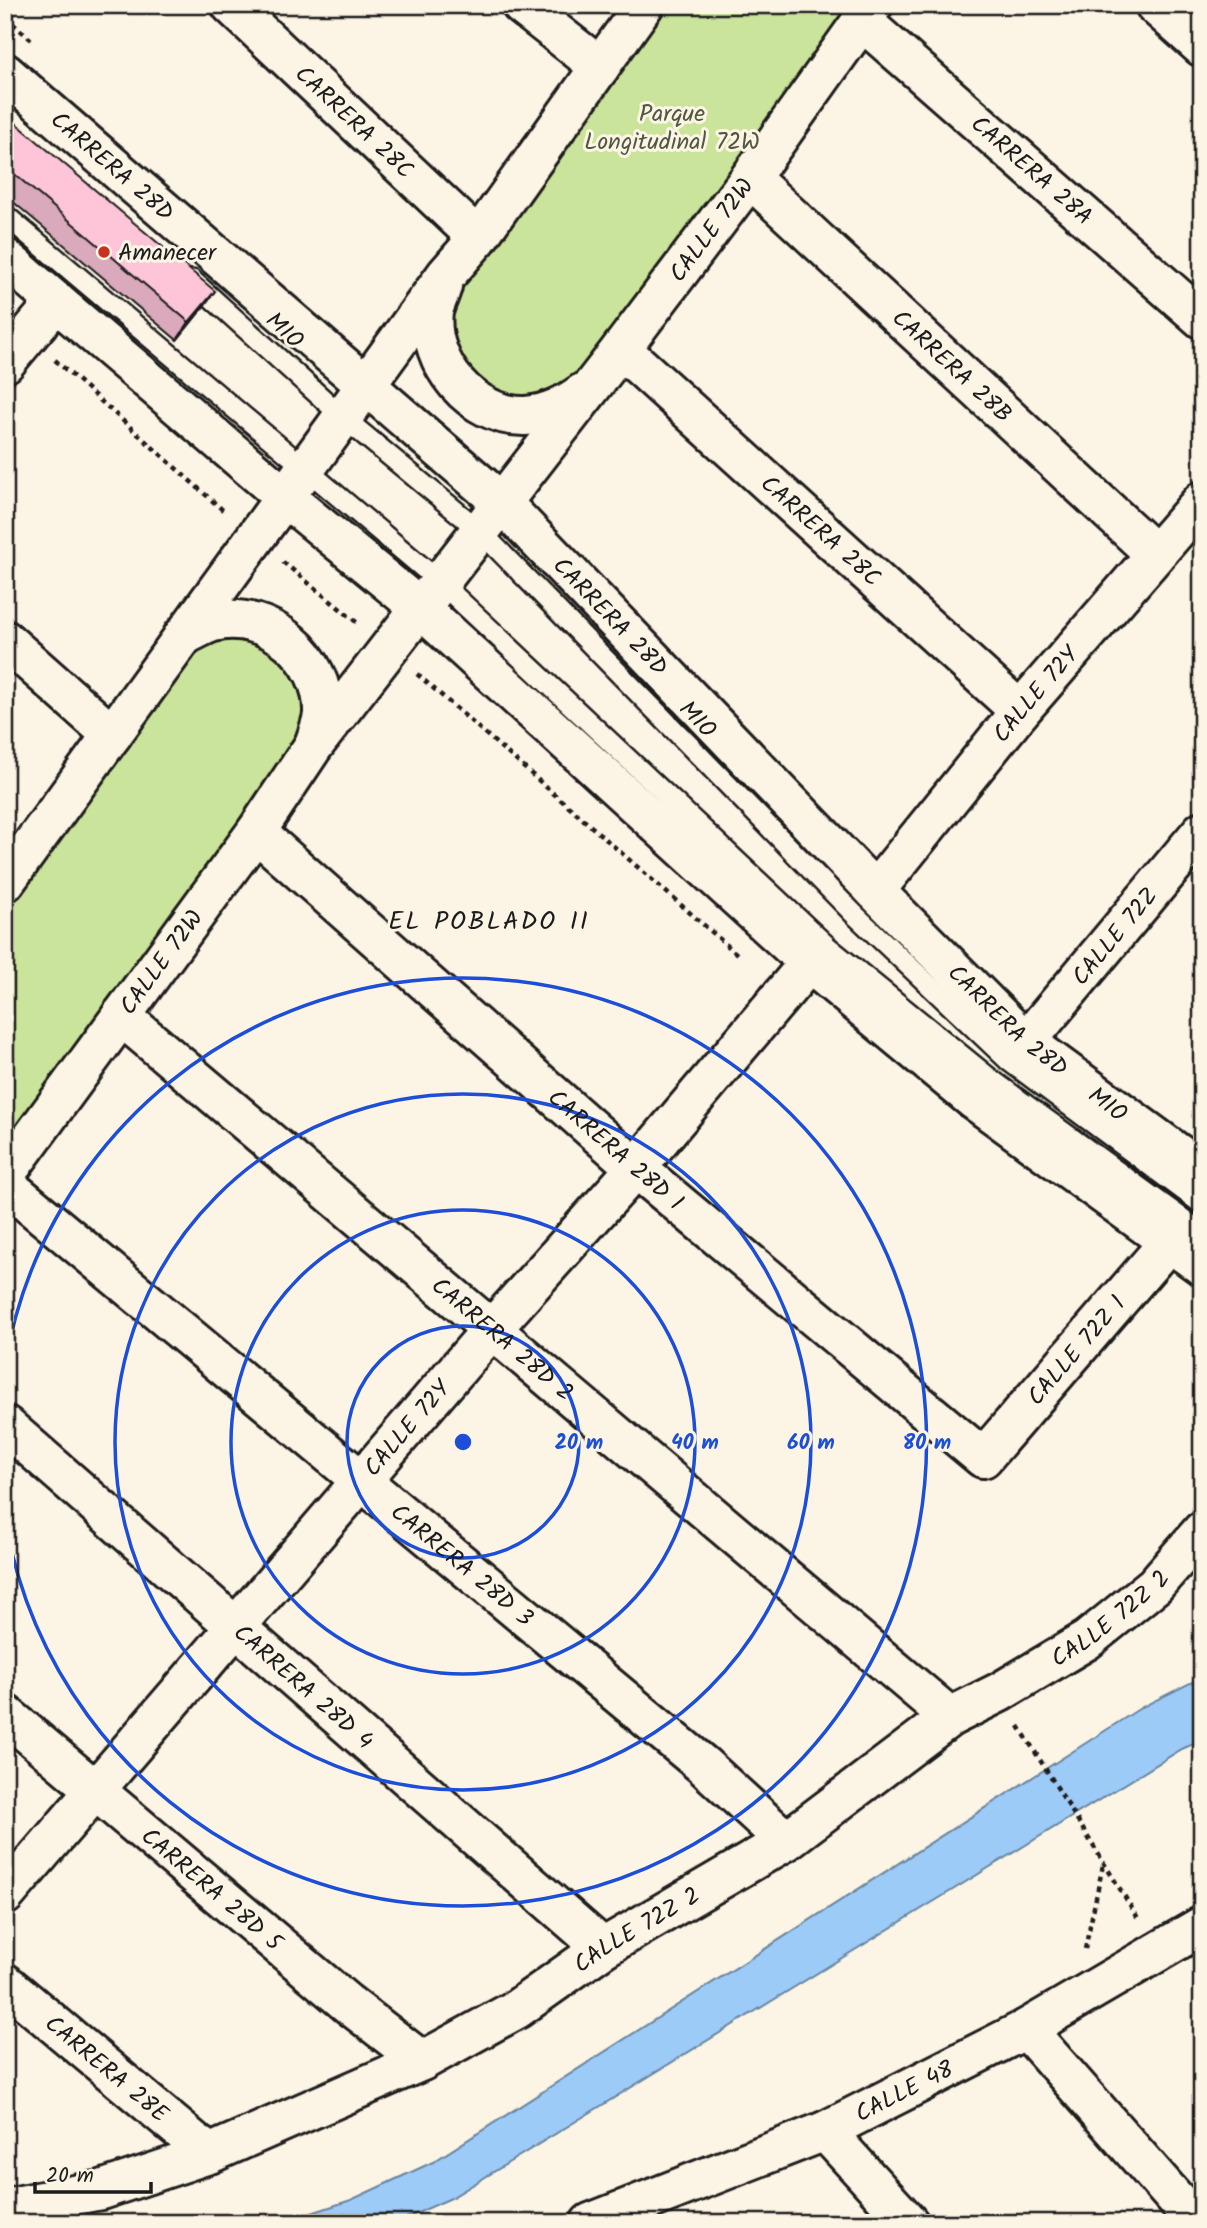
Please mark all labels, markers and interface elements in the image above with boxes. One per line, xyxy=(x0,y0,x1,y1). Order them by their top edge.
street label: CARRERA 28C xyxy=(285,56,422,189)
park label: Parque Longitudinal 72W xyxy=(584,95,760,162)
street label: CARRERA 28D xyxy=(41,102,182,232)
street label: CARRERA 28A xyxy=(961,106,1101,236)
street label: CALLE 72W xyxy=(660,170,765,291)
place label: Amanecer xyxy=(118,234,218,273)
marker: Amanecer xyxy=(96,244,112,260)
street label: CARRERA 28B xyxy=(882,301,1021,433)
street label: MIO xyxy=(256,303,313,360)
street label: CARRERA 28C xyxy=(751,466,889,597)
street label: CARRERA 28D xyxy=(542,548,677,686)
street label: CALLE 72Y xyxy=(983,637,1090,752)
street label: MIO xyxy=(669,692,725,749)
street label: CALLE 72Z xyxy=(1063,879,1169,995)
district label: EL POBLADO II xyxy=(388,901,590,943)
street label: CALLE 72W xyxy=(110,902,214,1024)
street label: CARRERA 28D xyxy=(937,955,1076,1088)
street label: MIO xyxy=(1079,1077,1135,1133)
street label: CARRERA 28D 1 xyxy=(538,1080,692,1221)
street label: CARRERA 28D 2 xyxy=(422,1268,582,1412)
street label: CALLE 72Z 1 xyxy=(1018,1287,1136,1415)
street label: CALLE 72Y xyxy=(355,1371,462,1486)
text: 20 m xyxy=(555,1427,603,1460)
text: 40 m xyxy=(671,1427,719,1460)
text: 60 m xyxy=(787,1427,835,1460)
text: 80 m xyxy=(903,1427,951,1460)
centre of rings xyxy=(451,1430,475,1454)
street label: CARRERA 28D 3 xyxy=(381,1494,542,1637)
street label: CALLE 72Z 2 xyxy=(1044,1562,1181,1678)
street label: CARRERA 28D 4 xyxy=(224,1615,382,1760)
street label: CARRERA 28D 5 xyxy=(131,1818,292,1963)
street label: CALLE 72Z 2 xyxy=(566,1877,708,1984)
street label: CARRERA 28E xyxy=(35,2006,177,2134)
street label: CALLE 48 xyxy=(848,2050,962,2134)
scale bar xyxy=(35,2151,150,2195)
text: 20 m xyxy=(46,2160,94,2193)

